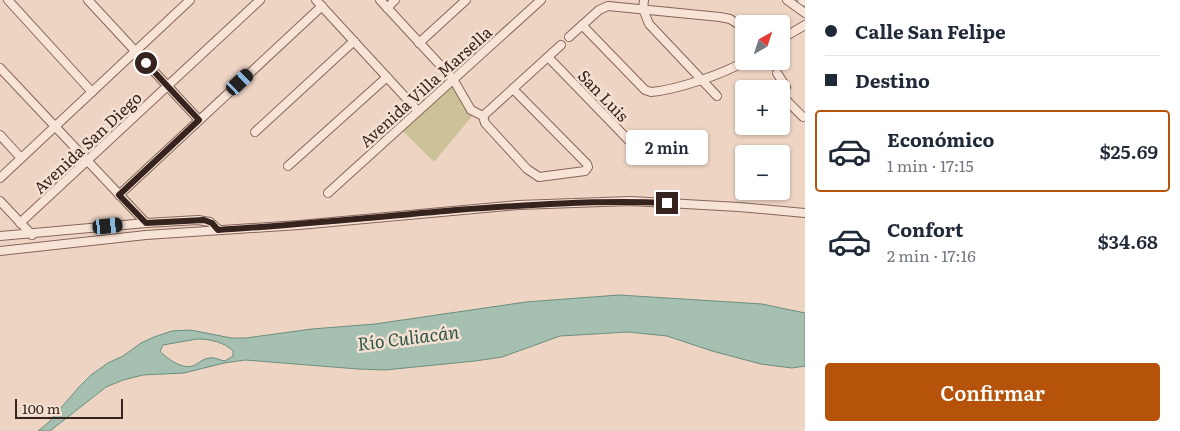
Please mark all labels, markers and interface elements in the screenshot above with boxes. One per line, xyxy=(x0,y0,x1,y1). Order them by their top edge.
north arrow xyxy=(735,15,790,70)
map controls xyxy=(735,15,790,200)
text: Calle San Felipe xyxy=(855,17,1006,45)
street label: Avenida Villa Marsella xyxy=(353,20,497,152)
route start xyxy=(135,52,157,74)
street label: San Luis xyxy=(573,64,635,126)
car xyxy=(223,66,256,98)
text: Destino xyxy=(855,66,930,94)
button: + xyxy=(735,80,790,135)
street label: Avenida San Diego xyxy=(27,85,147,199)
text: Económico xyxy=(887,125,994,153)
icon: car xyxy=(827,129,872,174)
callout: 2 min xyxy=(626,130,708,166)
text: 2 min xyxy=(645,135,689,159)
text: $25.69 xyxy=(1099,137,1158,165)
button: − xyxy=(735,145,790,200)
text: 1 min · 17:15 xyxy=(887,153,974,177)
route end xyxy=(656,192,678,214)
text: Confort xyxy=(887,215,963,243)
car xyxy=(92,217,123,235)
icon: car xyxy=(827,219,872,264)
text: $34.68 xyxy=(1098,227,1158,255)
text: 2 min · 17:16 xyxy=(887,243,976,267)
water label: Río Culiacán xyxy=(356,317,461,357)
button: Confirmar xyxy=(825,363,1160,421)
scale bar xyxy=(15,396,122,419)
text: 100 m xyxy=(22,398,60,418)

